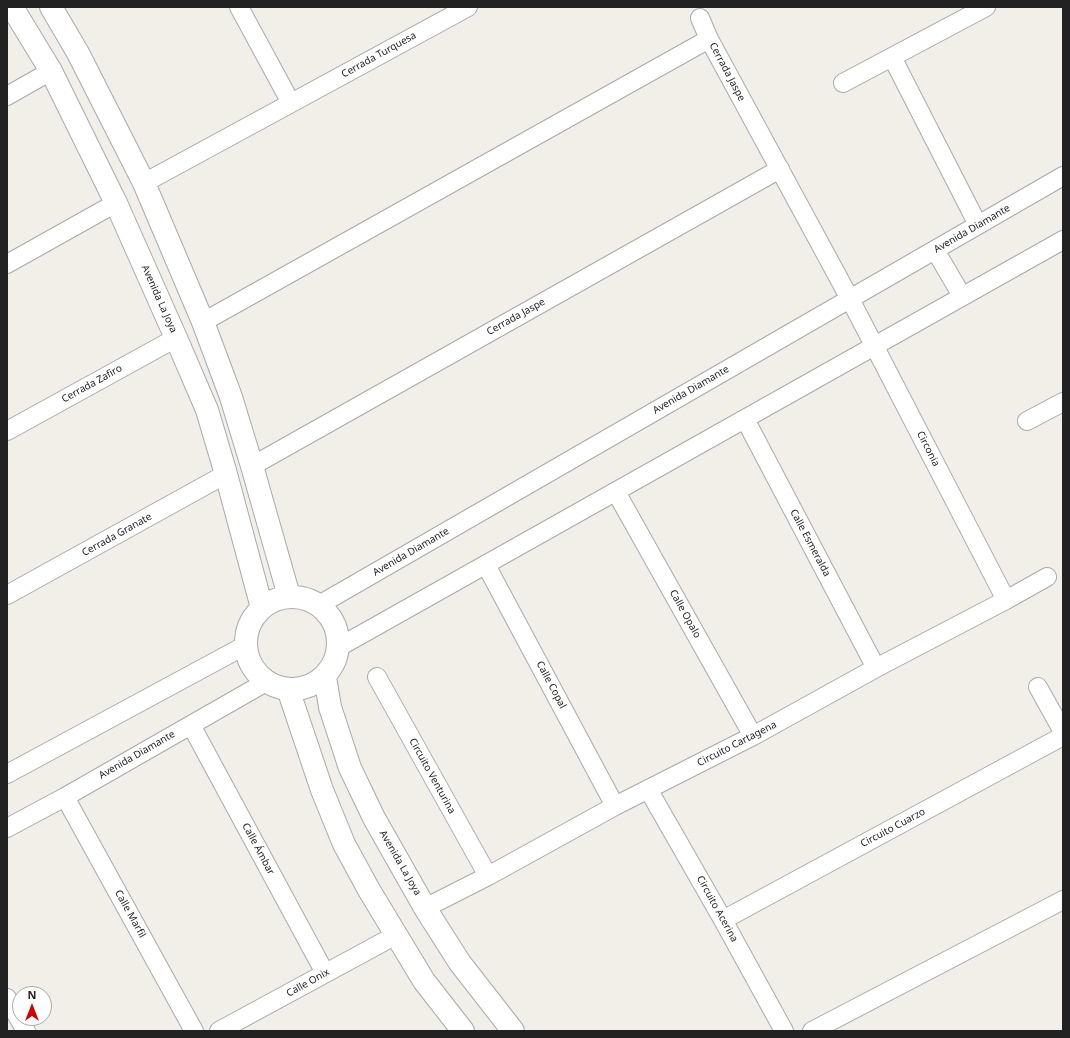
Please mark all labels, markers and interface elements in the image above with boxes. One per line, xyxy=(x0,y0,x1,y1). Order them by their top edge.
street label: Cerrada Turquesa xyxy=(340,30,418,80)
street label: Cerrada Jaspe xyxy=(706,41,748,103)
street label: Avenida Diamante xyxy=(932,202,1012,256)
street label: Avenida La Joya xyxy=(139,263,179,335)
street label: Cerrada Jaspe xyxy=(485,296,547,338)
street label: Cerrada Zafiro xyxy=(60,362,124,406)
street label: Avenida Diamante xyxy=(651,363,731,417)
street label: Circonia xyxy=(914,429,942,469)
street label: Calle Esmeralda xyxy=(787,507,833,579)
street label: Cerrada Granate xyxy=(80,511,154,559)
street label: Avenida Diamante xyxy=(371,525,451,579)
street label: Calle Opalo xyxy=(667,588,703,640)
street label: Calle Copal xyxy=(533,659,569,711)
street label: Circuito Cartagena xyxy=(695,719,779,769)
street label: Avenida Diamante xyxy=(97,728,177,782)
street label: Circuito Venturina xyxy=(406,736,458,816)
street label: Circuito Cuarzo xyxy=(859,806,927,850)
street label: Calle Ámbar xyxy=(239,821,277,877)
street label: Avenida La Joya xyxy=(377,828,423,898)
street label: Circuito Acerina xyxy=(694,874,740,944)
street label: Calle Marfil xyxy=(112,888,148,940)
street label: Calle Onix xyxy=(284,966,332,1000)
north arrow xyxy=(12,986,52,1026)
text: N xyxy=(28,987,36,1002)

